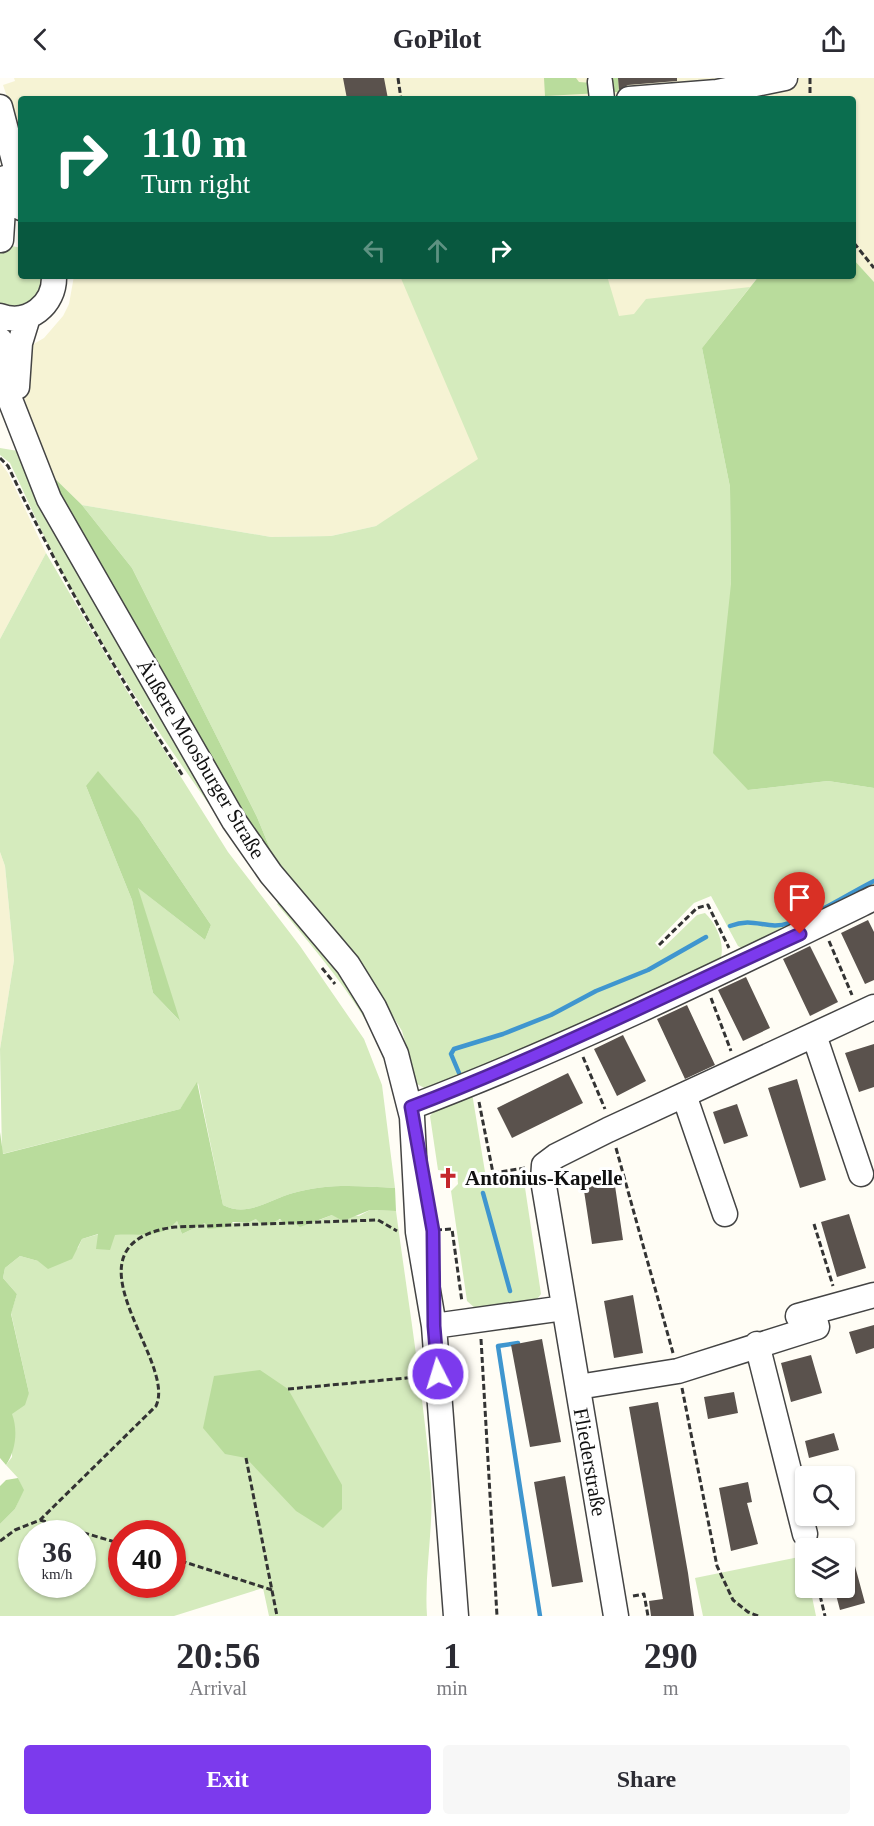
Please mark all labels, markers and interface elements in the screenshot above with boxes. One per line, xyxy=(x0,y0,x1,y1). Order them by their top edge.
icon: back xyxy=(24,23,57,56)
icon: share xyxy=(817,23,850,56)
text: GoPilot xyxy=(393,24,481,54)
icon: right xyxy=(42,120,120,198)
text: 110 m xyxy=(141,120,247,166)
text: Turn right xyxy=(141,169,250,199)
icon: left xyxy=(358,234,391,267)
icon: ahead xyxy=(421,234,454,267)
icon: right xyxy=(484,234,517,267)
street label: Äußere Moosburger Straße xyxy=(132,655,270,863)
pin xyxy=(774,872,825,934)
icon: arrive xyxy=(783,881,816,914)
church icon: Antonius-Kapelle xyxy=(436,1166,460,1190)
place label: Antonius-Kapelle xyxy=(465,1166,623,1190)
position arrow xyxy=(406,1342,470,1406)
street label: Fliederstraße xyxy=(569,1406,611,1518)
map controls xyxy=(795,1466,855,1598)
button: search xyxy=(795,1466,855,1526)
speed limit sign: 40 xyxy=(108,1520,186,1598)
text: 36 xyxy=(42,1535,72,1568)
button: layers xyxy=(795,1538,855,1598)
text: km/h xyxy=(42,1566,72,1582)
text: 20:56 xyxy=(176,1636,260,1676)
text: 1 xyxy=(443,1636,461,1676)
text: 290 xyxy=(644,1636,698,1676)
text: Arrival xyxy=(189,1677,247,1699)
text: min xyxy=(436,1677,468,1699)
text: m xyxy=(663,1677,679,1699)
button: Exit xyxy=(24,1745,431,1814)
button: Share xyxy=(443,1745,850,1814)

